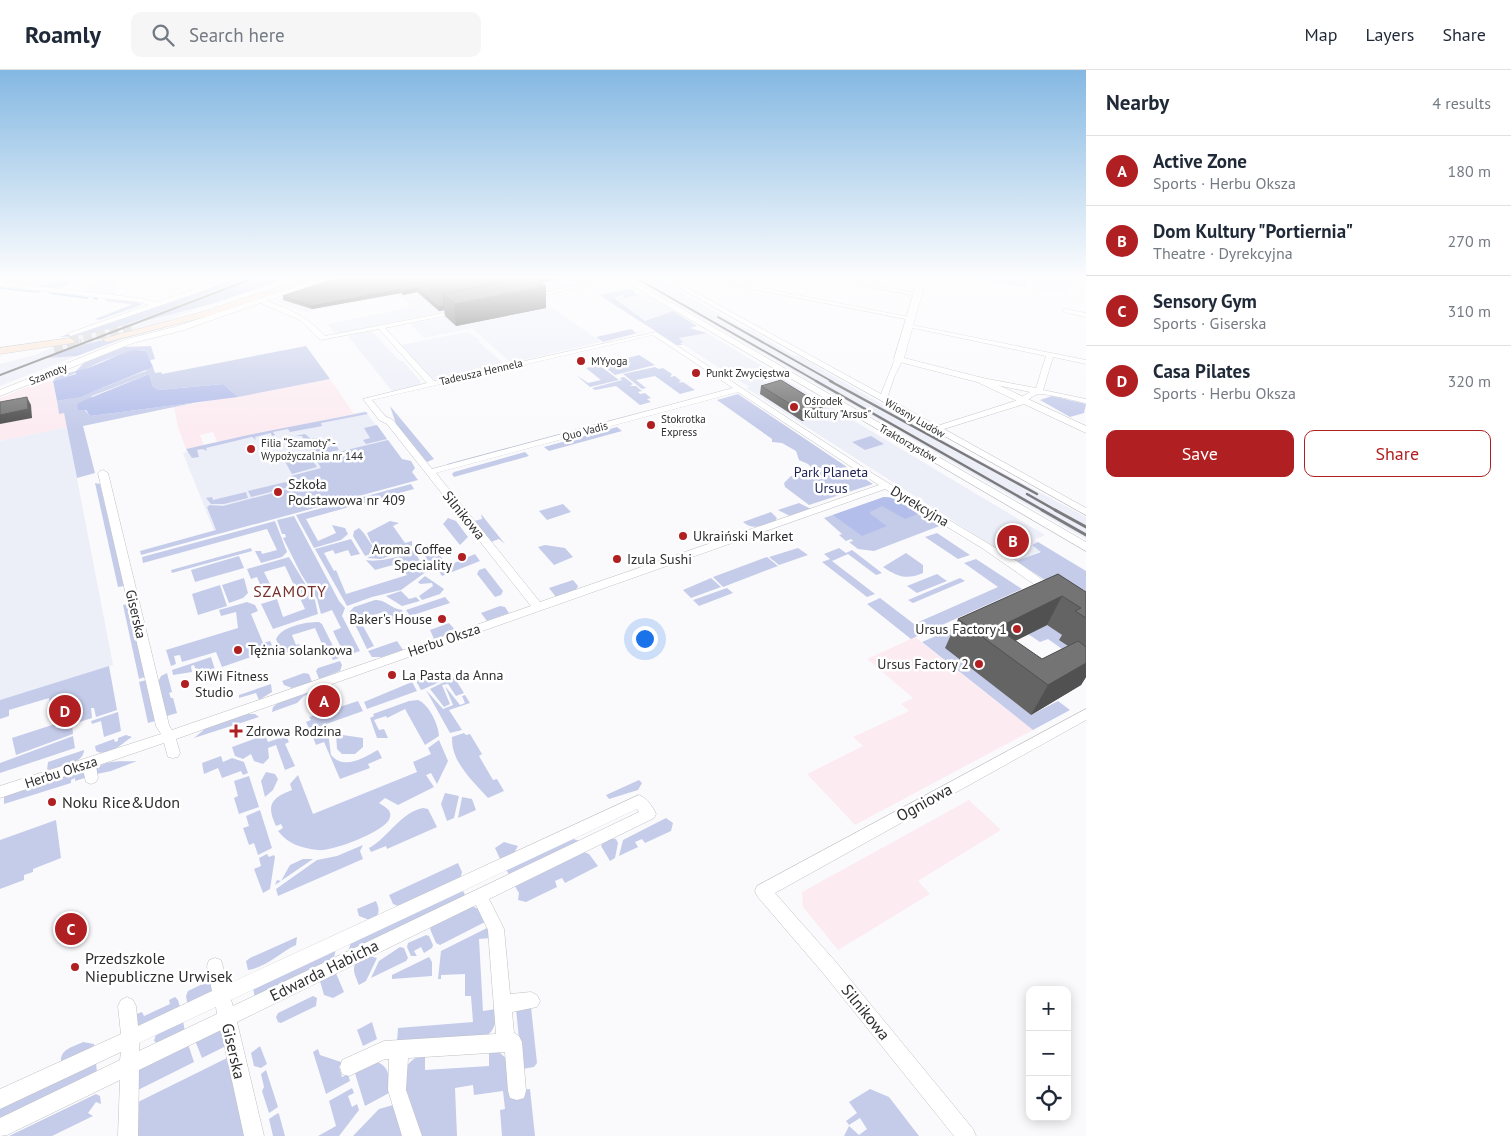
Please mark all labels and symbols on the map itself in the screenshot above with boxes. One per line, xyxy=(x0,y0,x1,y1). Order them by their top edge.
place label: MYyoga xyxy=(591,354,628,368)
marker: MYyoga xyxy=(575,355,587,367)
street label: Tadeusza Hennela xyxy=(438,356,524,388)
street label: Szamoty xyxy=(27,360,70,388)
place label: Punkt Zwycięstwa xyxy=(706,366,790,380)
marker: Punkt Zwycięstwa xyxy=(690,367,702,379)
place label: Ośrodek Kultury "Arsus" xyxy=(804,394,872,421)
street label: Wiosny Ludów xyxy=(882,395,948,441)
marker: Ośrodek Kultury "Arsus" xyxy=(788,401,800,413)
place label: Stokrotka Express xyxy=(661,412,706,439)
street label: Quo Vadis xyxy=(561,418,610,444)
marker: Stokrotka Express xyxy=(645,419,657,431)
street label: Traktorzystów xyxy=(876,421,940,465)
place label: Filia “Szamoty” - Wypożyczalnia nr 144 xyxy=(261,436,363,463)
marker: Filia “Szamoty” - Wypożyczalnia nr 144 xyxy=(245,443,257,455)
park label: Park Planeta Ursus xyxy=(794,463,868,497)
place label: Szkoła Podstawowa nr 409 xyxy=(288,475,405,509)
street label: Dyrekcyjna xyxy=(888,482,952,530)
marker: Szkoła Podstawowa nr 409 xyxy=(272,486,284,498)
street label: Silnikowa xyxy=(439,487,489,543)
pin: B xyxy=(997,522,1029,560)
place label: Ukraiński Market xyxy=(693,527,793,545)
marker: Ukraiński Market xyxy=(677,530,689,542)
place label: Aroma Coffee Speciality xyxy=(372,540,452,574)
place label: Izula Sushi xyxy=(627,550,692,568)
marker: Aroma Coffee Speciality xyxy=(456,551,468,563)
marker: Izula Sushi xyxy=(611,553,623,565)
district label: SZAMOTY xyxy=(253,581,327,601)
street label: Giserska xyxy=(122,588,150,640)
place label: Baker's House xyxy=(349,610,432,628)
marker: Baker's House xyxy=(436,613,448,625)
street label: Herbu Oksza xyxy=(405,619,483,661)
place label: Ursus Factory 1 xyxy=(915,620,1007,638)
marker: Ursus Factory 1 xyxy=(1011,623,1023,635)
your location xyxy=(632,626,658,652)
place label: Tężnia solankowa xyxy=(248,641,353,659)
marker: Tężnia solankowa xyxy=(232,644,244,656)
place label: Ursus Factory 2 xyxy=(877,655,969,673)
marker: Ursus Factory 2 xyxy=(973,658,985,670)
place label: La Pasta da Anna xyxy=(402,666,504,684)
place label: KiWi Fitness Studio xyxy=(195,667,269,701)
marker: La Pasta da Anna xyxy=(386,669,398,681)
marker: KiWi Fitness Studio xyxy=(179,678,191,690)
pin: A xyxy=(308,682,340,720)
pin: D xyxy=(49,692,81,730)
place label: Zdrowa Rodzina xyxy=(246,722,342,740)
marker: Zdrowa Rodzina xyxy=(230,725,242,737)
street label: Herbu Oksza xyxy=(22,752,100,792)
street label: Ogniowa xyxy=(893,779,955,825)
place label: Noku Rice&Udon xyxy=(62,792,180,812)
marker: Noku Rice&Udon xyxy=(46,796,58,808)
pin: C xyxy=(55,910,87,948)
street label: Edwarda Habicha xyxy=(266,935,382,1005)
place label: Przedszkole Niepubliczne Urwisek xyxy=(85,948,233,986)
marker: Przedszkole Niepubliczne Urwisek xyxy=(69,961,81,973)
street label: Silnikowa xyxy=(837,980,895,1044)
street label: Giserska xyxy=(218,1021,250,1081)

